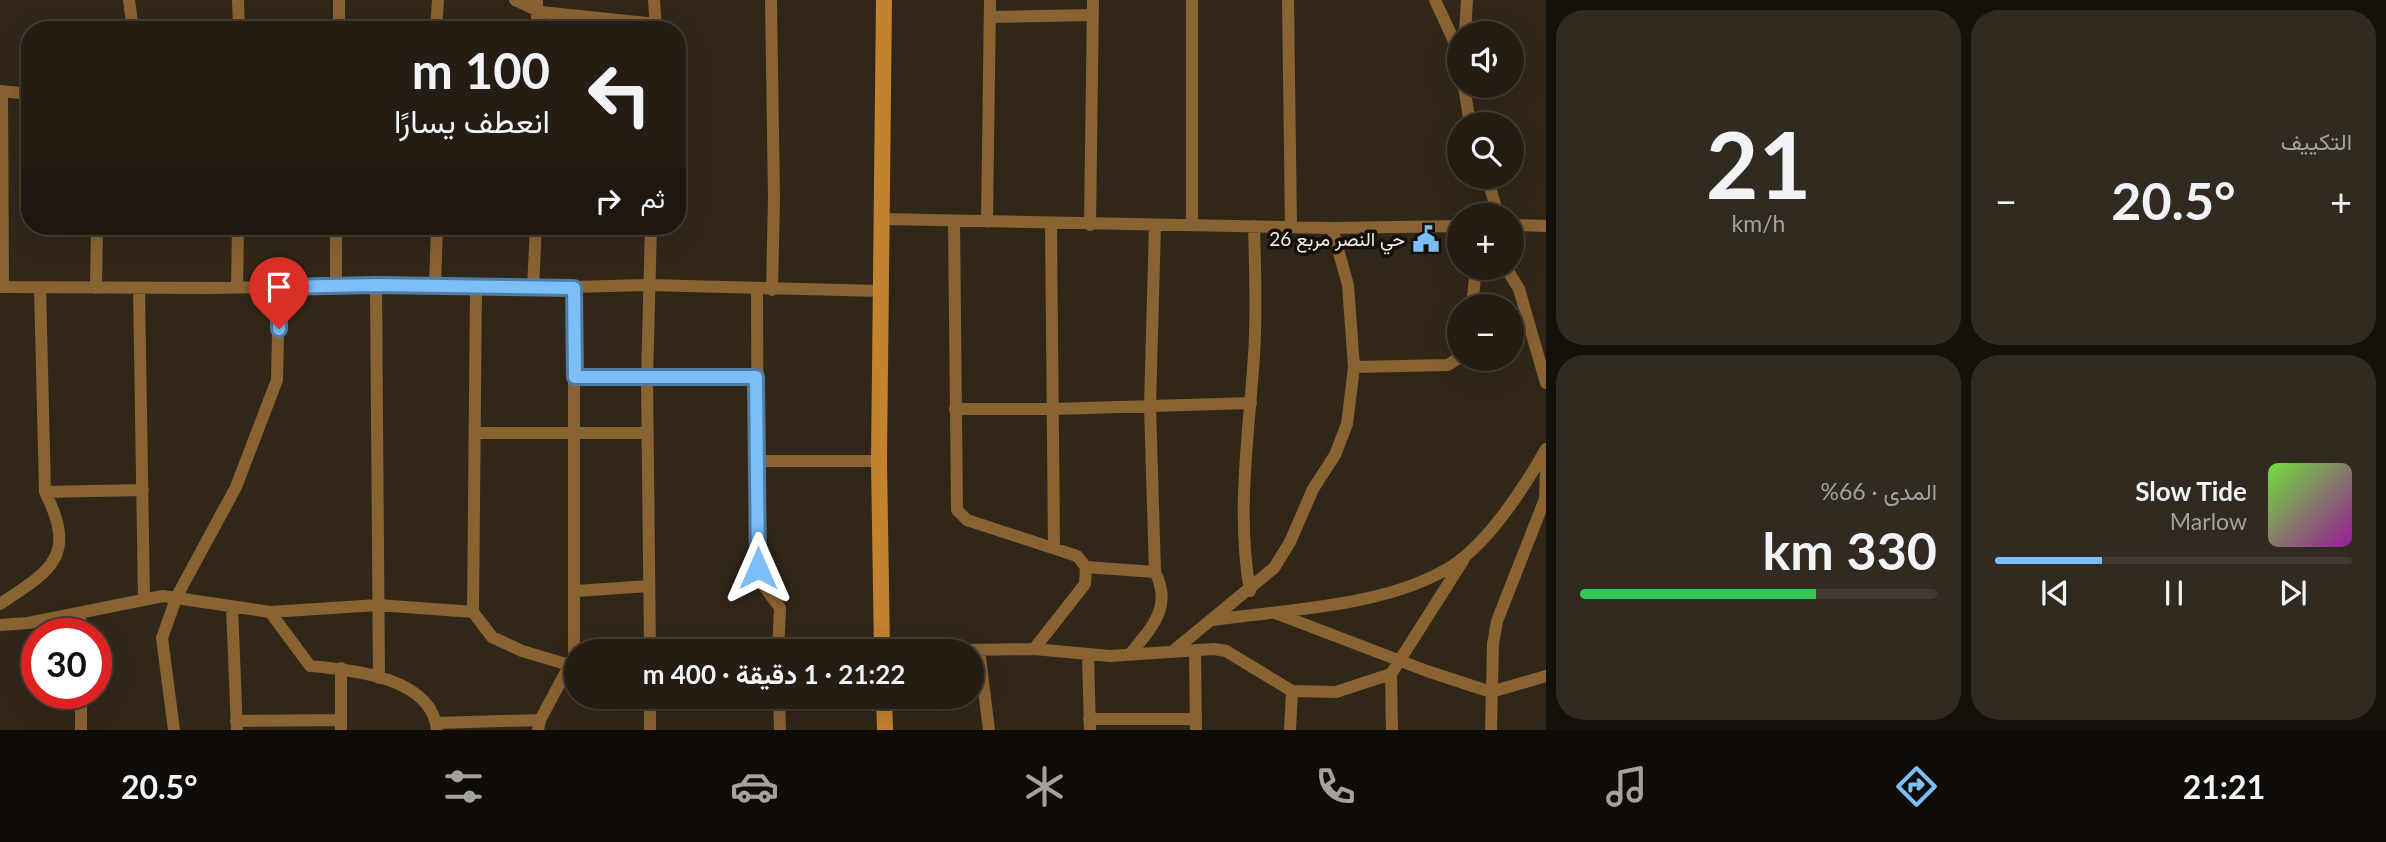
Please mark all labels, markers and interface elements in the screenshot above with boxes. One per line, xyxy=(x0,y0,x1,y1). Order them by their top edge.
map controls xyxy=(1447,21,1524,371)
button: sound xyxy=(1447,21,1524,98)
text: 100 m xyxy=(412,41,550,99)
icon: left xyxy=(574,49,665,140)
text: انعطف يسارًا xyxy=(394,101,550,140)
text: 21 xyxy=(1706,109,1811,218)
button: search xyxy=(1447,112,1524,189)
text: التكييف xyxy=(2281,127,2352,155)
text: 20.5° xyxy=(2111,169,2236,231)
text: − xyxy=(1995,178,2017,224)
text: + xyxy=(2330,178,2352,224)
icon: right xyxy=(589,182,627,220)
text: ثم xyxy=(641,182,665,214)
button: + xyxy=(1447,203,1524,280)
text: km/h xyxy=(1732,209,1785,237)
public building icon: حي النصر مربع 26 xyxy=(1411,224,1441,254)
place label: حي النصر مربع 26 xyxy=(1269,227,1405,255)
pin xyxy=(249,257,309,329)
icon: arrive xyxy=(260,268,298,306)
button: − xyxy=(1447,294,1524,371)
text: Slow Tide xyxy=(2135,475,2247,507)
text: المدى · 66% xyxy=(1821,477,1937,505)
text: Marlow xyxy=(2170,507,2247,535)
text: 330 km xyxy=(1763,519,1937,581)
position arrow xyxy=(721,531,795,605)
icon: previous xyxy=(2036,574,2074,612)
icon: pause xyxy=(2155,574,2193,612)
icon: next xyxy=(2274,574,2312,612)
speed limit sign: 30 xyxy=(21,618,112,709)
text: 21:22 · 1 دقيقة · 400 m xyxy=(643,658,905,690)
icon: filters xyxy=(439,762,488,811)
icon: car xyxy=(730,762,779,811)
icon: climate xyxy=(1020,762,1069,811)
icon: phone xyxy=(1311,762,1360,811)
icon: music xyxy=(1602,762,1651,811)
icon: directions xyxy=(1892,762,1941,811)
text: 20.5° xyxy=(121,767,197,806)
text: 21:21 xyxy=(2183,767,2265,806)

